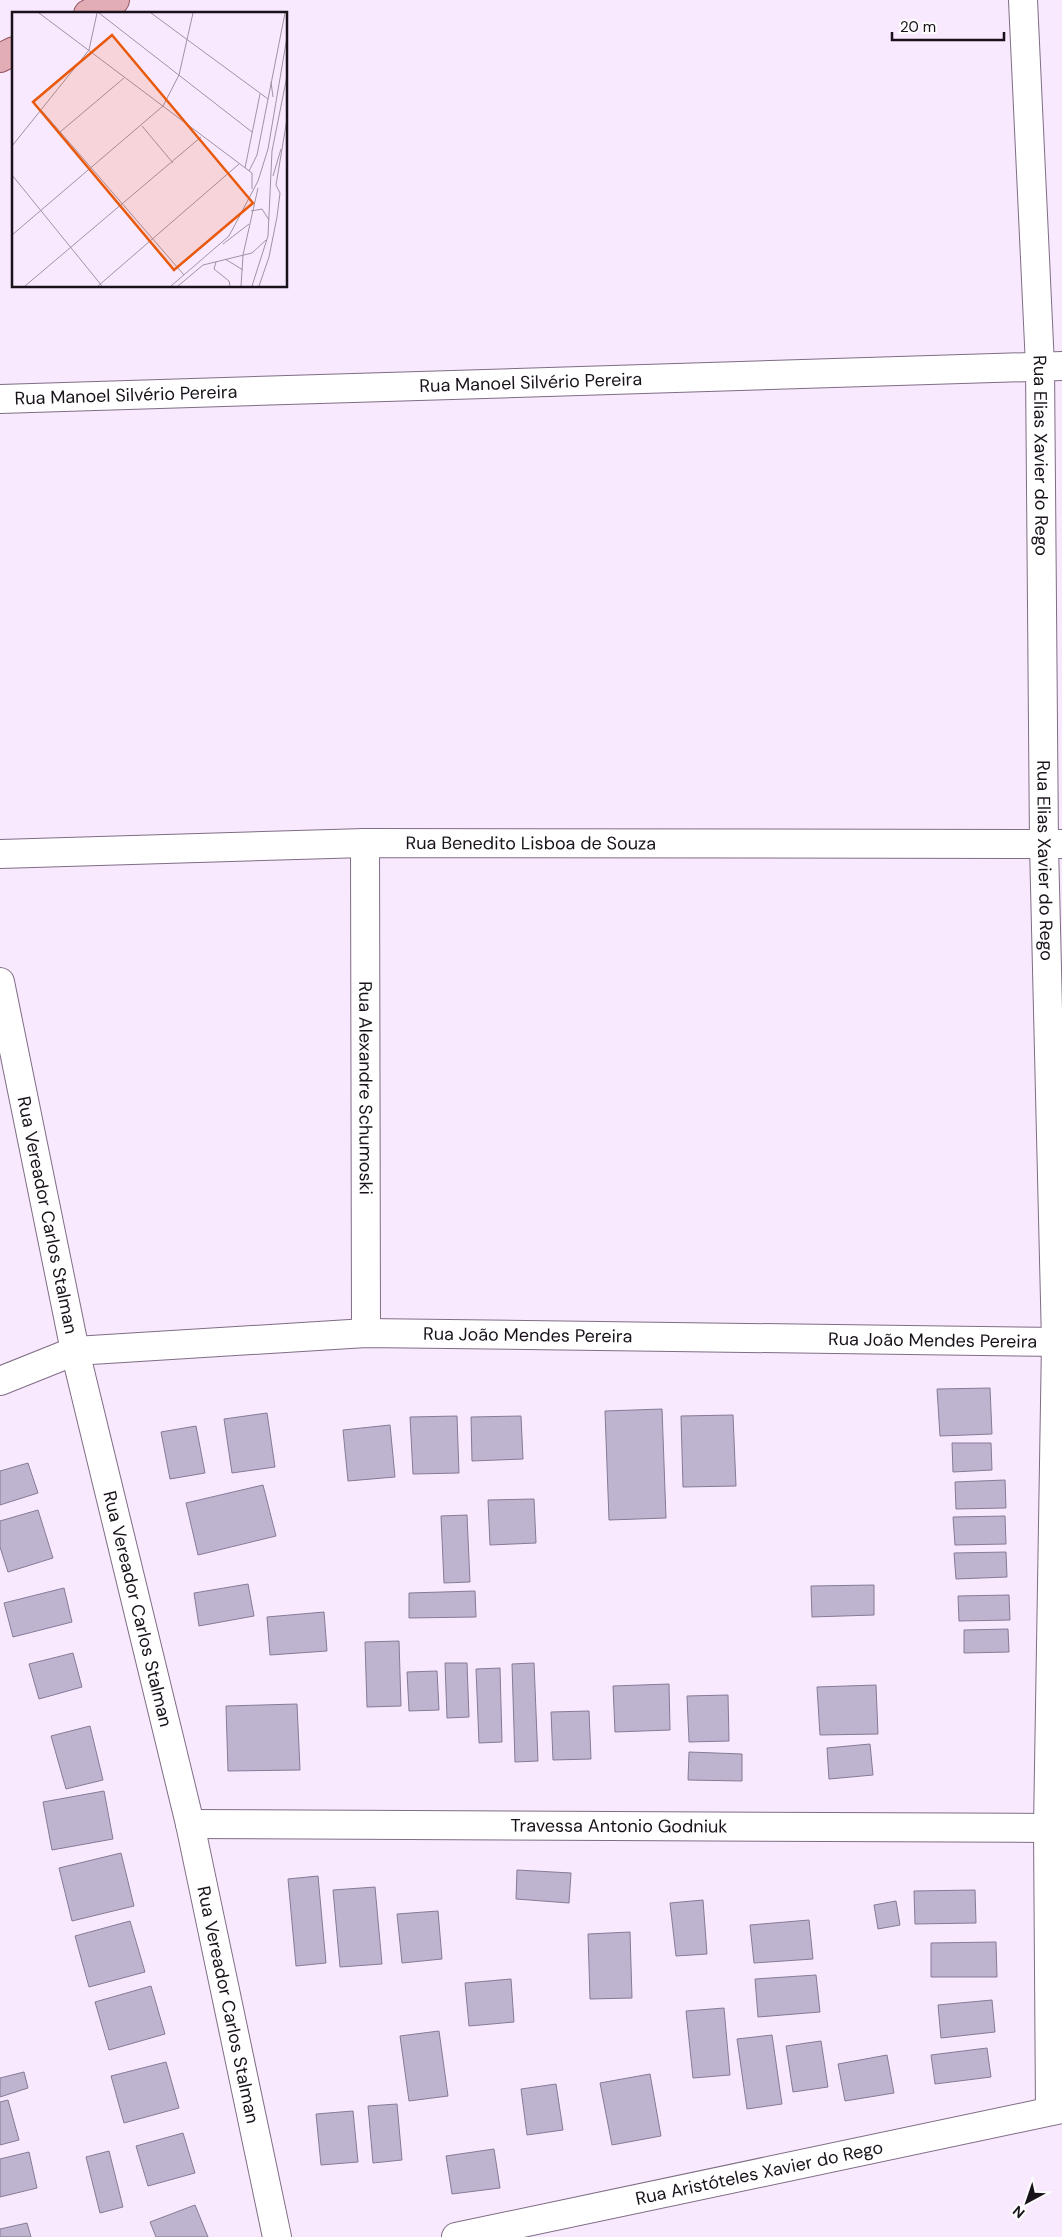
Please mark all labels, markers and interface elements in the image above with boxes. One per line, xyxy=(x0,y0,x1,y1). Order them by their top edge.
scale bar xyxy=(892,10,1004,42)
inset map xyxy=(12,12,288,288)
text: 20 m xyxy=(900,17,936,37)
street label: Rua Elias Xavier do Rego xyxy=(1028,355,1054,556)
street label: Rua Manoel Silvério Pereira xyxy=(419,367,642,398)
street label: Rua Manoel Silvério Pereira xyxy=(14,380,238,411)
street label: Rua Elias Xavier do Rego xyxy=(1031,760,1059,961)
street label: Rua Benedito Lisboa de Souza xyxy=(406,831,656,855)
street label: Rua Alexandre Schumoski xyxy=(353,981,378,1195)
street label: Rua Vereador Carlos Stalman xyxy=(12,1094,83,1336)
street label: Rua João Mendes Pereira xyxy=(423,1322,632,1348)
street label: Rua João Mendes Pereira xyxy=(828,1327,1037,1354)
street label: Rua Vereador Carlos Stalman xyxy=(97,1489,178,1729)
street label: Travessa Antonio Godniuk xyxy=(511,1813,727,1839)
street label: Rua Vereador Carlos Stalman xyxy=(191,1884,265,2126)
street label: Rua Aristóteles Xavier do Rego xyxy=(633,2135,885,2211)
north arrow xyxy=(1002,2177,1052,2227)
text: N xyxy=(1009,2202,1028,2222)

